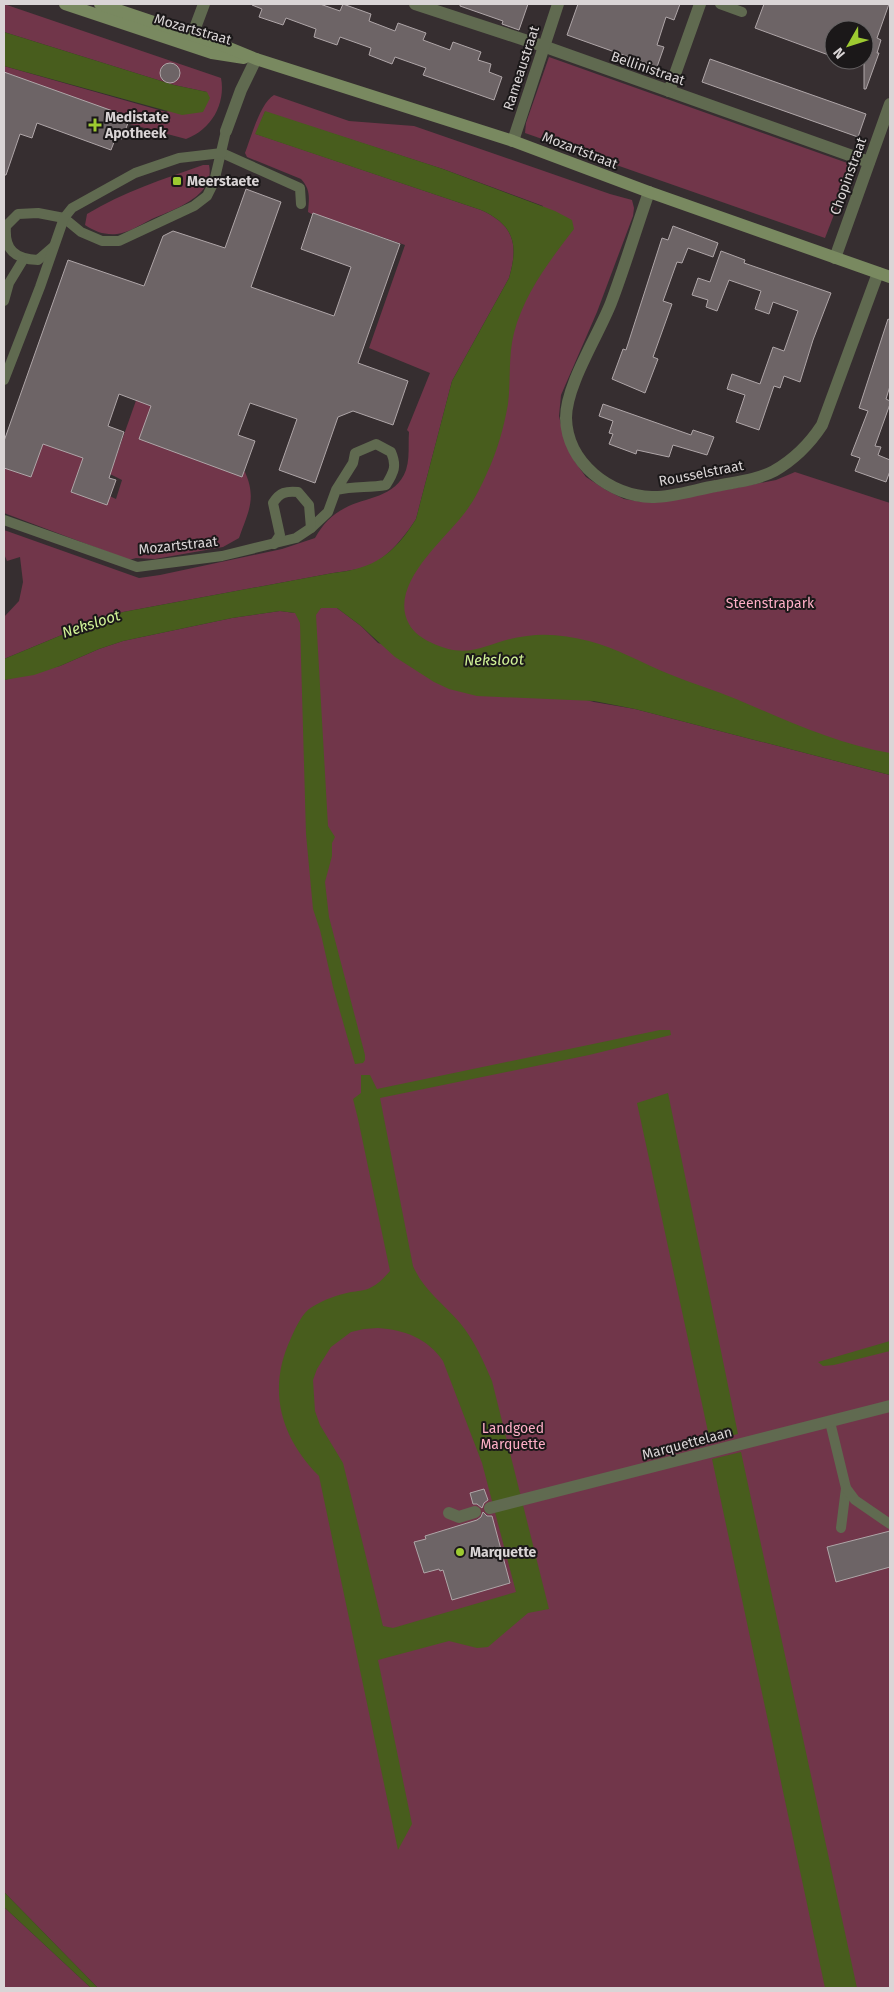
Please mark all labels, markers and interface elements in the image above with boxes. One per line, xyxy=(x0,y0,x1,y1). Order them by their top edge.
street label: Mozartstraat xyxy=(152,10,234,49)
north arrow xyxy=(824,20,874,70)
street label: Rameaustraat xyxy=(500,23,543,113)
text: N xyxy=(830,44,849,62)
street label: Bellinistraat xyxy=(609,48,688,89)
place label: Medistate Apotheek xyxy=(104,109,169,142)
marker: Medistate Apotheek xyxy=(89,119,101,131)
street label: Mozartstraat xyxy=(540,128,621,173)
street label: Chopinstraat xyxy=(827,134,871,217)
place label: Meerstaete xyxy=(187,173,259,190)
marker: Meerstaete xyxy=(171,175,183,187)
street label: Rousselstraat xyxy=(657,457,746,490)
street label: Mozartstraat xyxy=(138,533,219,558)
park label: Steenstrapark xyxy=(726,595,815,612)
water label: Neksloot xyxy=(60,606,123,642)
water label: Neksloot xyxy=(464,650,525,670)
park label: Landgoed Marquette xyxy=(480,1420,546,1453)
street label: Marquettelaan xyxy=(640,1423,734,1464)
place label: Marquette xyxy=(470,1544,537,1561)
marker: Marquette xyxy=(454,1546,466,1558)

